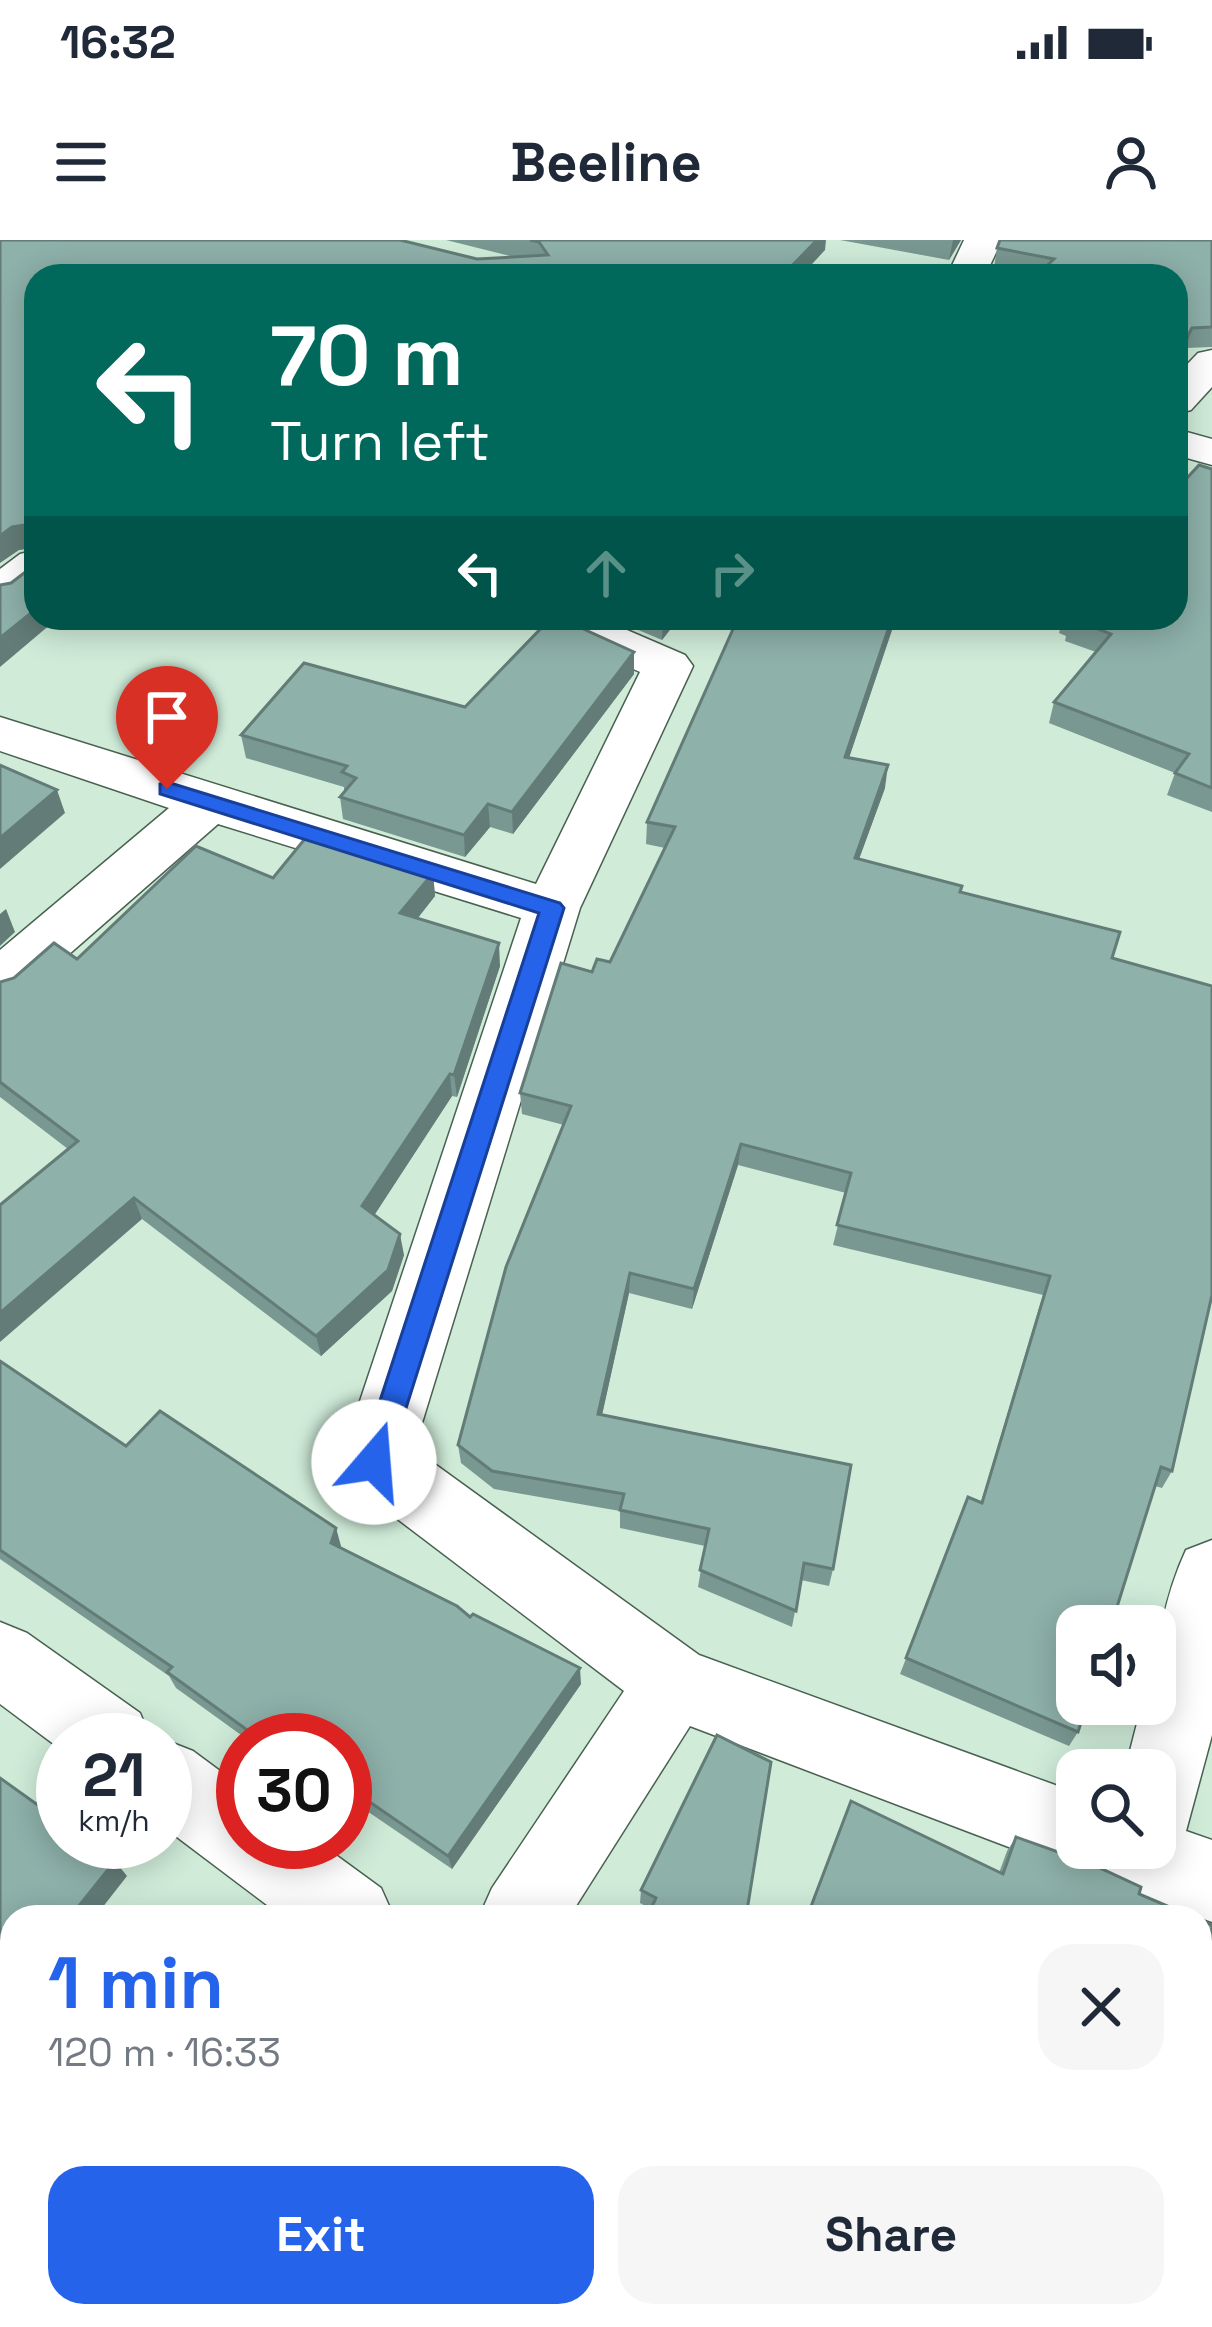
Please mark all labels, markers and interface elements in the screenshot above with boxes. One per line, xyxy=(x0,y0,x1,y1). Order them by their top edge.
text: 16:32 xyxy=(60,14,176,71)
text: Beeline xyxy=(510,128,702,197)
icon: menu xyxy=(48,129,114,195)
icon: person xyxy=(1098,129,1164,195)
text: 70 m xyxy=(270,302,464,410)
icon: left xyxy=(72,312,228,468)
text: Turn left xyxy=(270,407,490,476)
icon: left xyxy=(447,540,513,606)
icon: ahead xyxy=(573,540,639,606)
icon: right xyxy=(699,540,765,606)
pin xyxy=(116,666,218,789)
icon: arrive xyxy=(134,684,200,750)
position arrow xyxy=(311,1399,437,1525)
map controls xyxy=(1056,1605,1176,1869)
button: sound xyxy=(1056,1605,1176,1725)
speed limit sign: 30 xyxy=(216,1713,372,1869)
text: 21 xyxy=(83,1737,145,1814)
button: search xyxy=(1056,1749,1176,1869)
text: km/h xyxy=(78,1801,150,1840)
text: 1 min xyxy=(48,1937,224,2029)
button: close xyxy=(1038,1944,1164,2070)
text: 120 m · 16:33 xyxy=(48,2028,281,2077)
button: Exit xyxy=(48,2166,594,2304)
button: Share xyxy=(618,2166,1164,2304)

